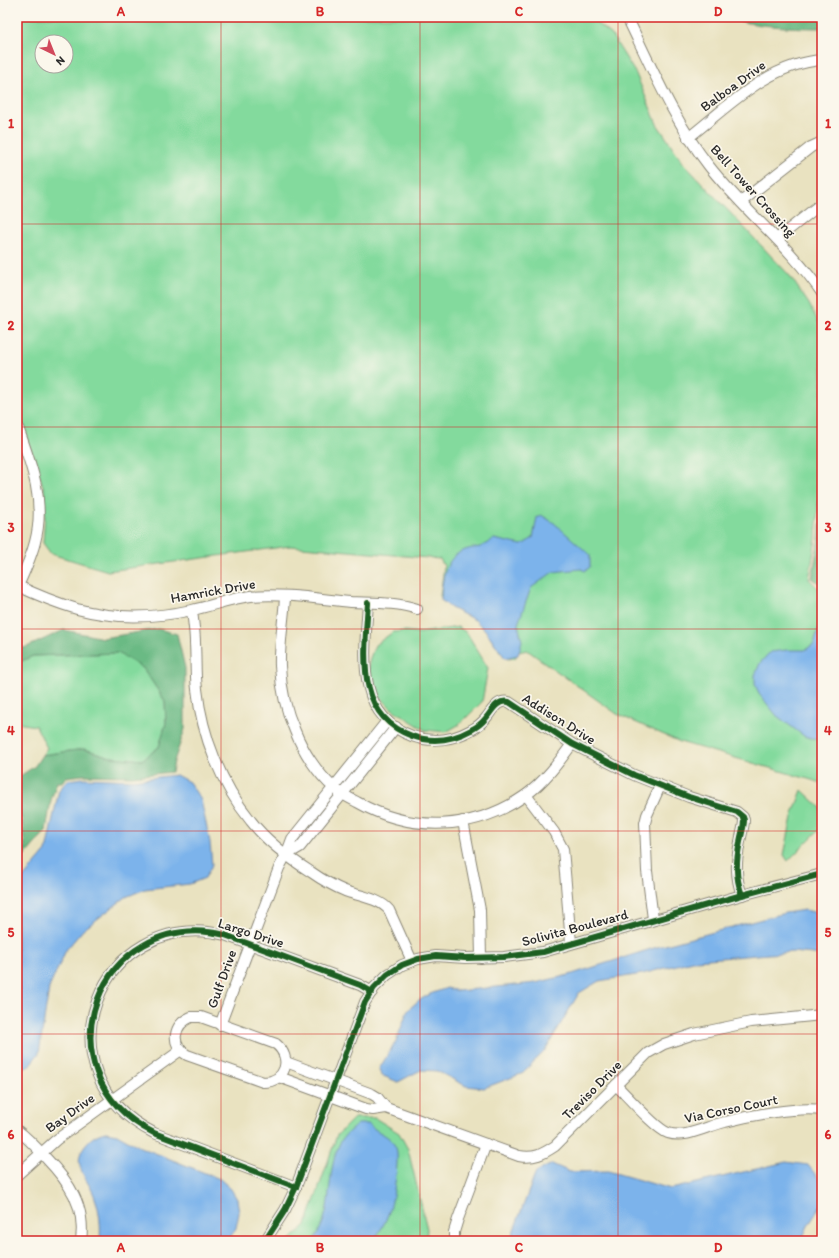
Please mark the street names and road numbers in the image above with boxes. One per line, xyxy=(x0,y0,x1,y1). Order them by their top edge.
street label: Balboa Drive xyxy=(697,56,769,115)
street label: Bell Tower Crossing xyxy=(707,141,800,241)
street label: Hamrick Drive xyxy=(169,575,257,607)
street label: Addison Drive xyxy=(519,690,599,749)
street label: Solivita Boulevard xyxy=(520,906,630,950)
street label: Largo Drive xyxy=(216,914,286,952)
street label: Gulf Drive xyxy=(204,947,241,1011)
street label: Treviso Drive xyxy=(559,1056,626,1123)
street label: Bay Drive xyxy=(42,1089,98,1137)
street label: Via Corso Court xyxy=(683,1091,779,1127)

